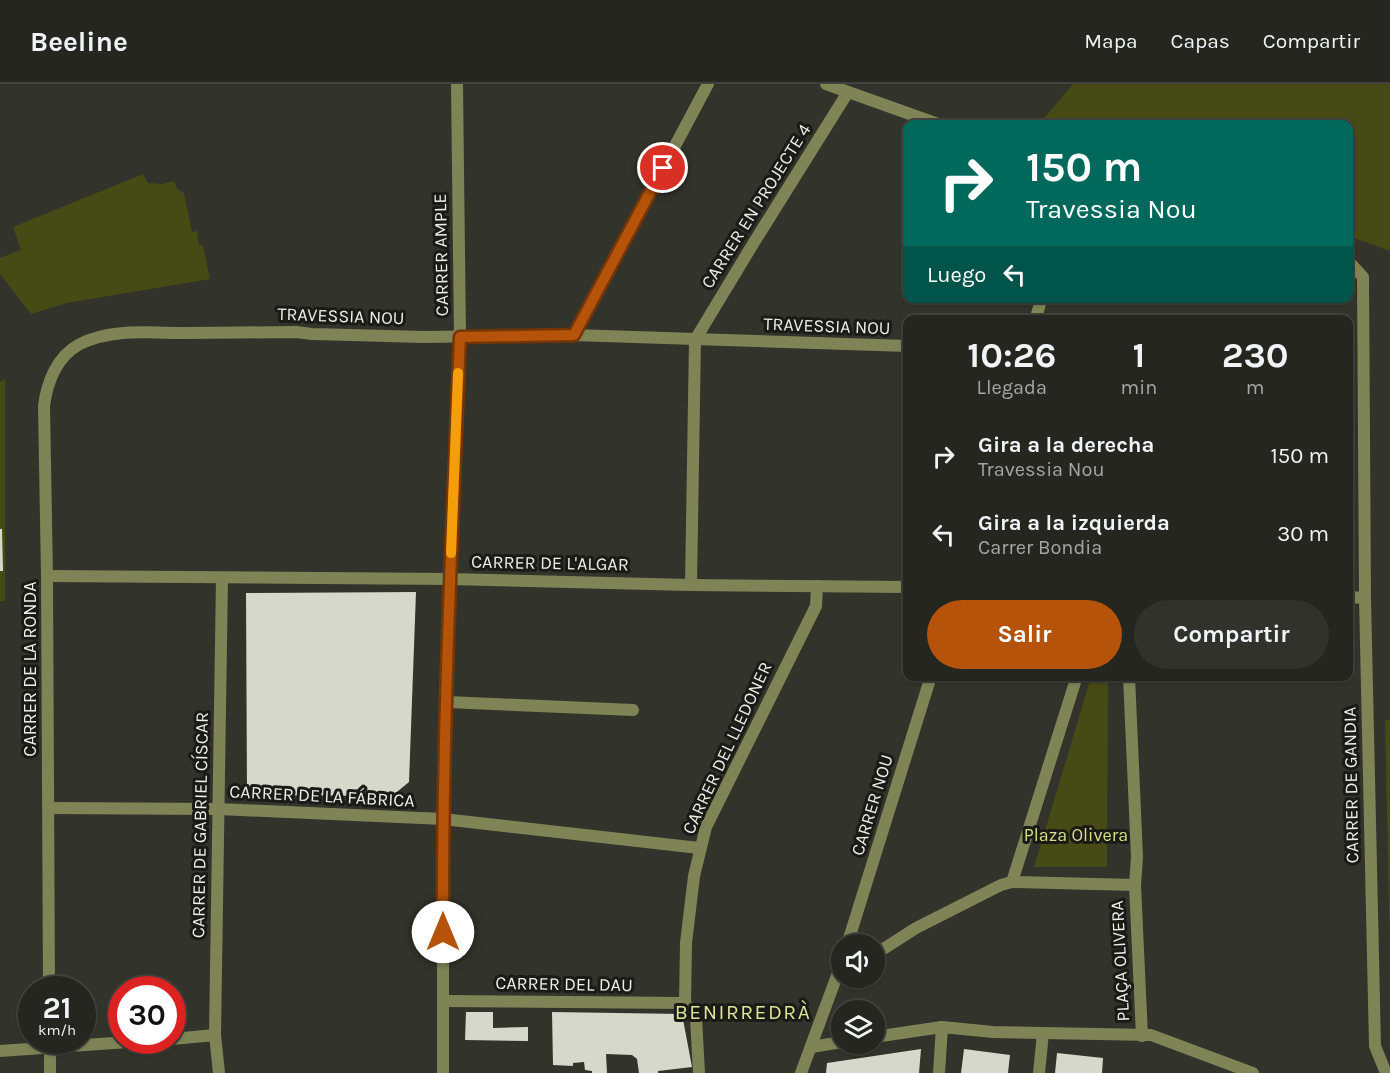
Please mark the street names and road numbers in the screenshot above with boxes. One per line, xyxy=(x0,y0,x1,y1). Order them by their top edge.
street label: CARRER EN PROJECTE 4 xyxy=(696,120,816,292)
street label: CARRER AMPLE xyxy=(429,193,453,317)
street label: TRAVESSIA NOU xyxy=(277,303,405,329)
street label: TRAVESSIA NOU xyxy=(763,313,891,339)
street label: CARRER DE L'ALGAR xyxy=(471,551,629,575)
street label: CARRER DE LA RONDA xyxy=(19,581,41,757)
street label: CARRER DEL LLEDONER xyxy=(677,658,777,838)
street label: CARRER DE GANDIA xyxy=(1339,707,1363,863)
street label: CARRER DE GABRIEL CÍSCAR xyxy=(186,712,213,938)
street label: CARRER NOU xyxy=(846,752,898,858)
street label: CARRER DE LA FÁBRICA xyxy=(229,779,415,812)
street label: PLAÇA OLIVERA xyxy=(1106,900,1134,1022)
street label: CARRER DEL DAU xyxy=(495,972,633,996)

